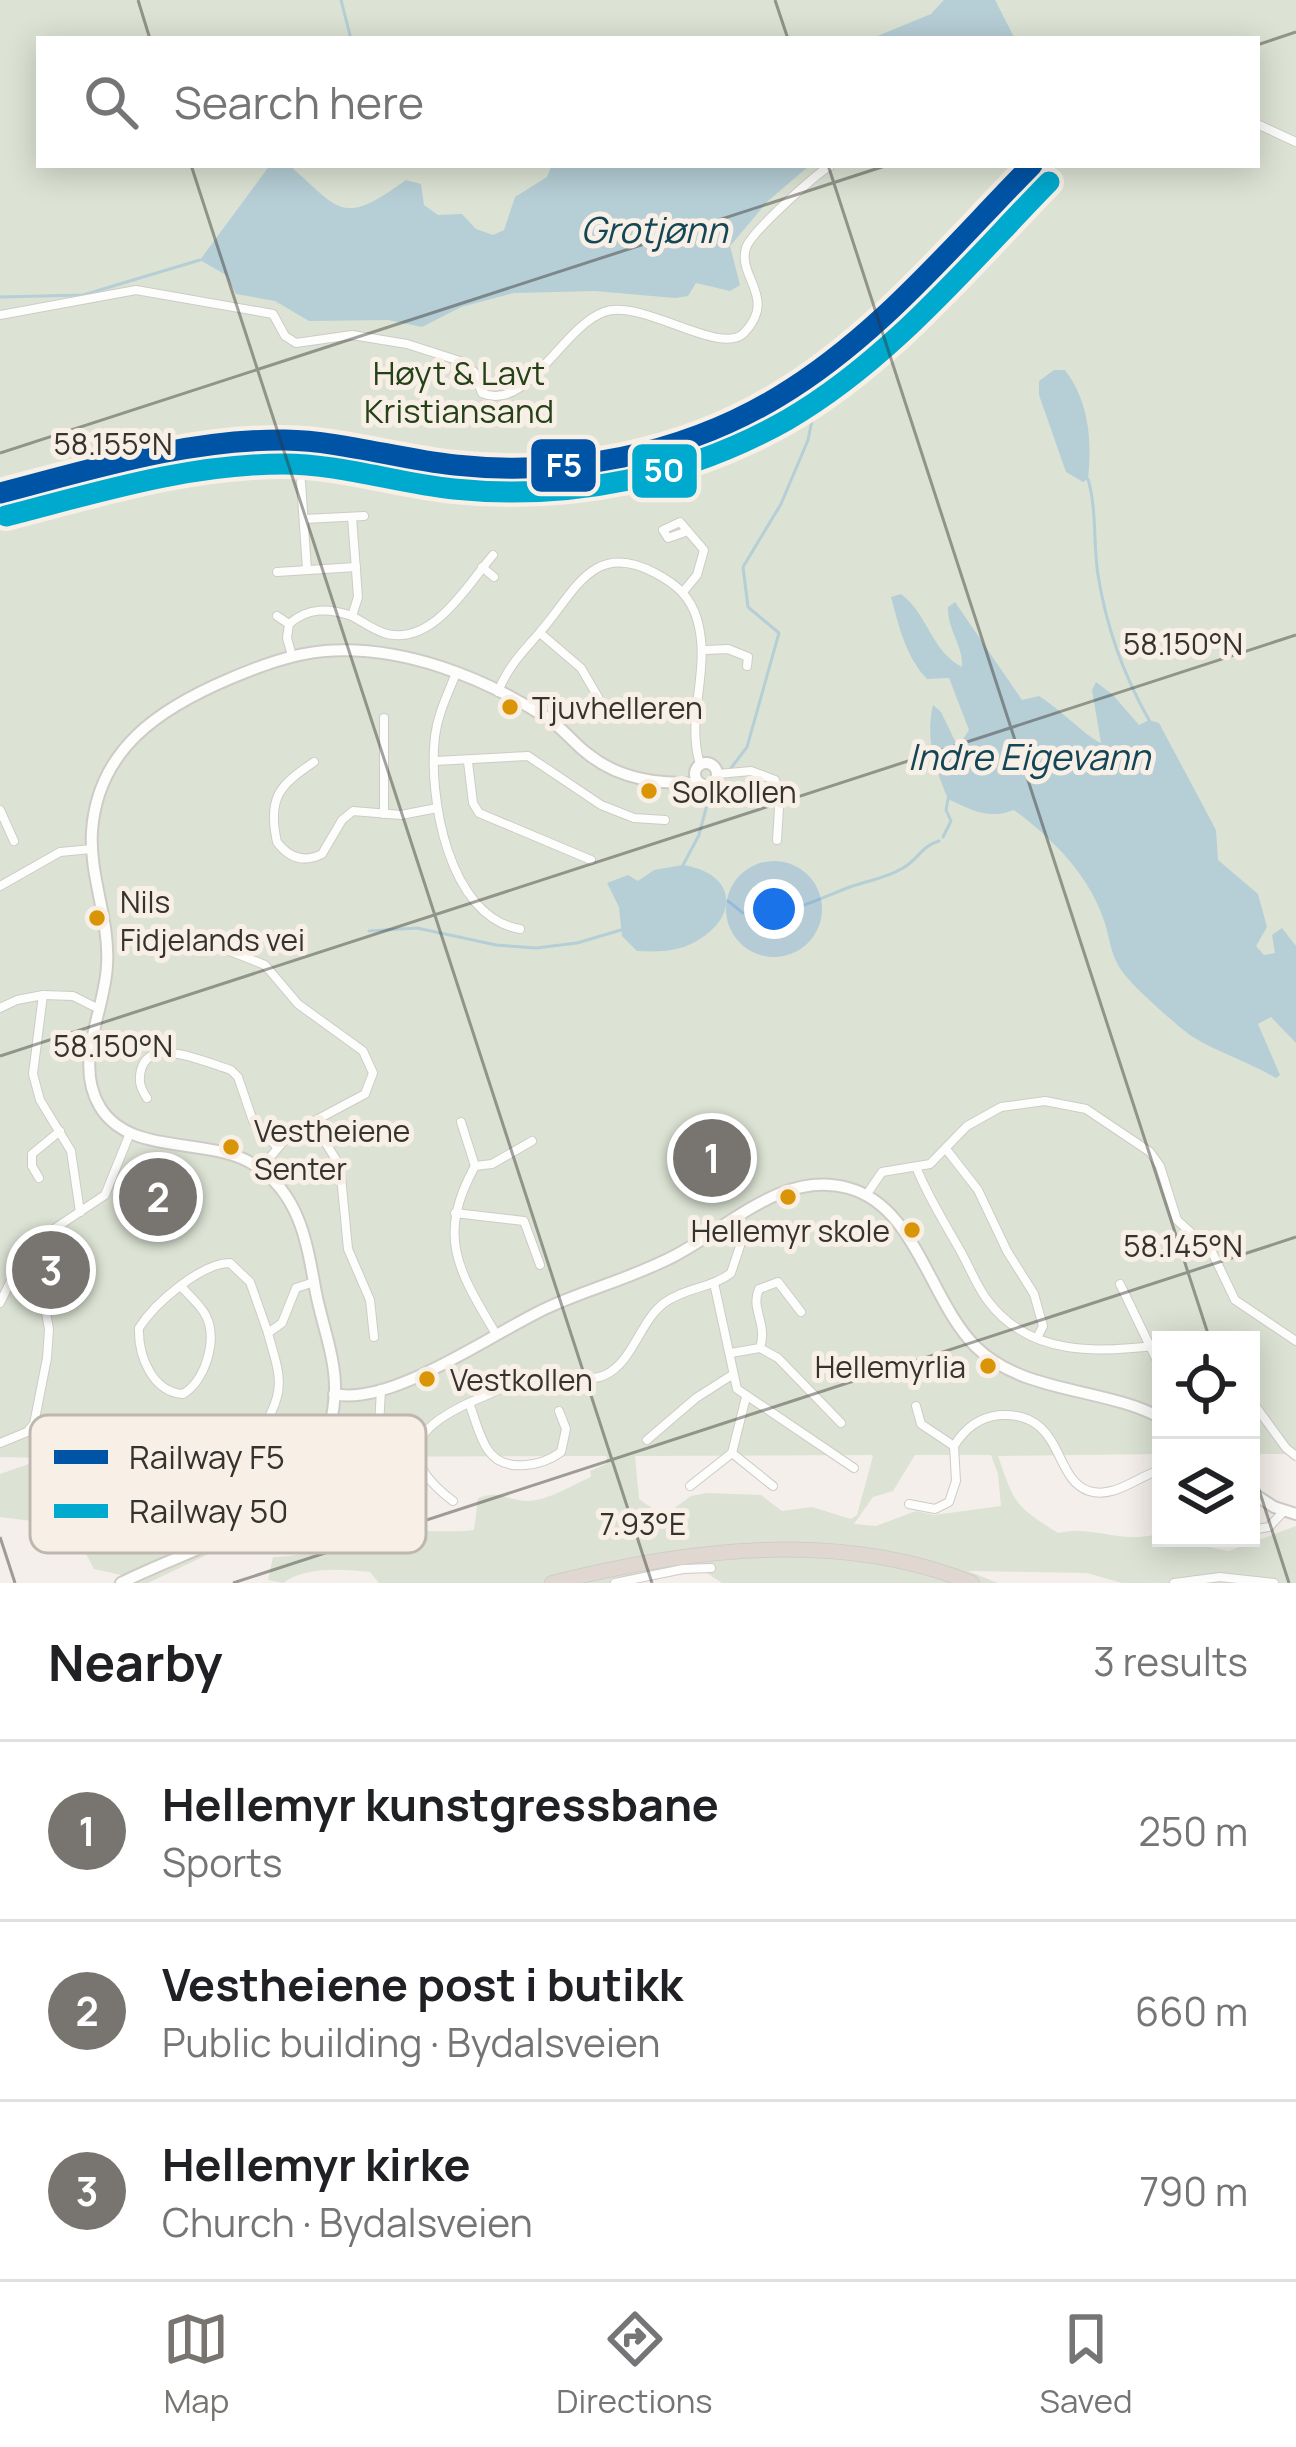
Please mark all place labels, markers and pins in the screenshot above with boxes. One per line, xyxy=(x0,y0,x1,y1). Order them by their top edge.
place label: Tjuvhelleren xyxy=(532,687,703,728)
marker: Tjuvhelleren xyxy=(499,696,521,718)
place label: Solkollen xyxy=(672,771,797,812)
marker: Solkollen xyxy=(638,780,660,802)
place label: Nils Fidjelands vei xyxy=(120,881,305,960)
marker: Nils Fidjelands vei xyxy=(86,907,108,929)
place label: Vestheiene Senter xyxy=(254,1110,410,1189)
pin: 1 xyxy=(673,1113,751,1203)
marker: Vestheiene Senter xyxy=(220,1136,242,1158)
pin: 2 xyxy=(119,1152,197,1242)
unlabelled marker xyxy=(777,1186,799,1208)
place label: Hellemyr skole xyxy=(691,1210,890,1251)
marker: Hellemyr skole xyxy=(901,1219,923,1241)
pin: 3 xyxy=(12,1225,90,1315)
place label: Hellemyrlia xyxy=(815,1346,966,1387)
marker: Hellemyrlia xyxy=(977,1355,999,1377)
place label: Vestkollen xyxy=(450,1359,593,1400)
marker: Vestkollen xyxy=(416,1368,438,1390)

